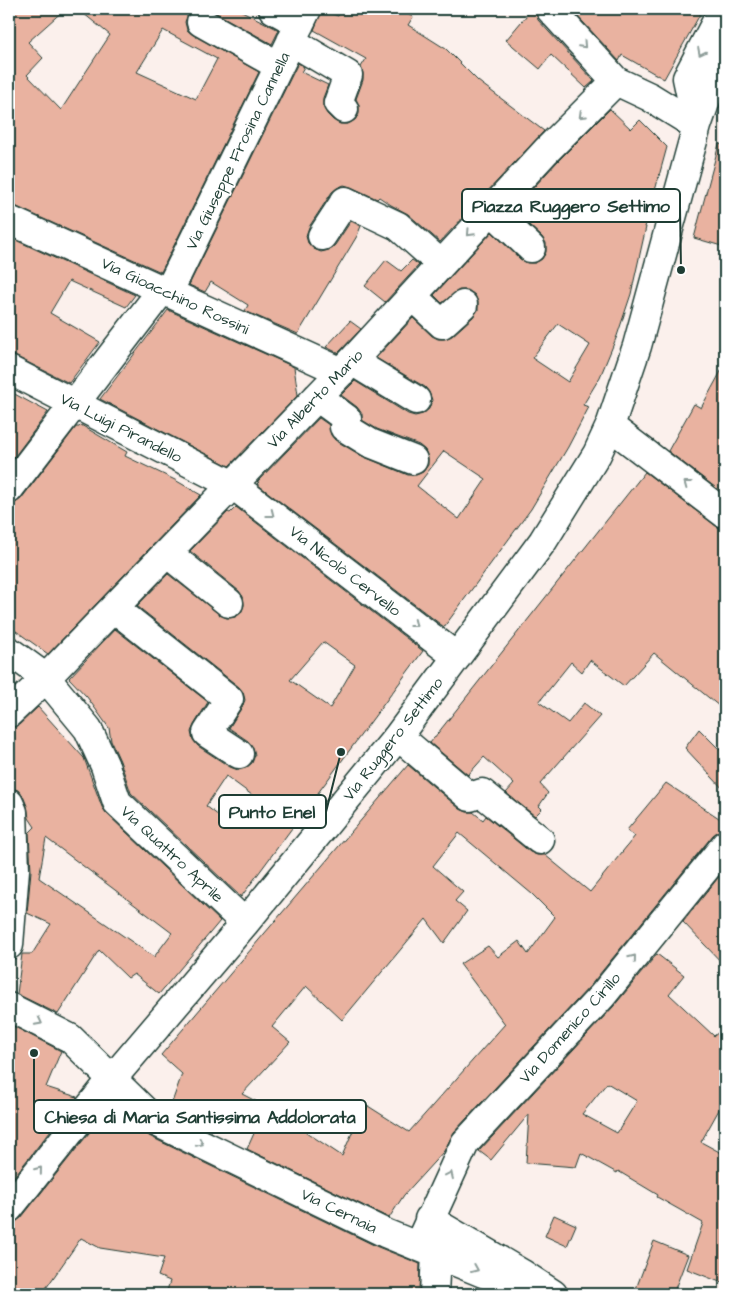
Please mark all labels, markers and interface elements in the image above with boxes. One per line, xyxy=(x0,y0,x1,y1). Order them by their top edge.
one-way arrow xyxy=(577,39,586,48)
one-way arrow xyxy=(697,47,707,56)
street label: Via Giuseppe Frosina Cannella xyxy=(180,48,296,254)
one-way arrow xyxy=(578,109,587,118)
callout: Piazza Ruggero Settimo xyxy=(462,189,680,222)
text: Piazza Ruggero Settimo xyxy=(472,194,671,220)
one-way arrow xyxy=(467,227,476,236)
street label: Via Gioacchino Rossini xyxy=(97,252,253,340)
street label: Via Alberto Mario xyxy=(262,345,368,453)
street label: Via Luigi Pirandello xyxy=(56,388,186,469)
one-way arrow xyxy=(684,482,693,490)
one-way arrow xyxy=(266,509,275,518)
street label: Via Nicolò Cervello xyxy=(285,520,405,622)
one-way arrow xyxy=(408,619,417,627)
street label: Via Ruggero Settimo xyxy=(338,672,449,806)
callout: Punto Enel xyxy=(219,795,326,828)
street label: Via Quattro Aprile xyxy=(116,800,229,908)
text: Punto Enel xyxy=(229,800,315,825)
one-way arrow xyxy=(627,955,635,964)
street label: Via Domenico Cirillo xyxy=(514,968,626,1088)
one-way arrow xyxy=(34,1016,43,1026)
callout: Chiesa di Maria Santissima Addolorata xyxy=(34,1100,366,1133)
text: Chiesa di Maria Santissima Addolorata xyxy=(44,1105,356,1130)
one-way arrow xyxy=(195,1137,204,1148)
one-way arrow xyxy=(34,1167,42,1176)
one-way arrow xyxy=(444,1171,454,1180)
street label: Via Cernaia xyxy=(297,1183,381,1239)
one-way arrow xyxy=(470,1263,479,1274)

